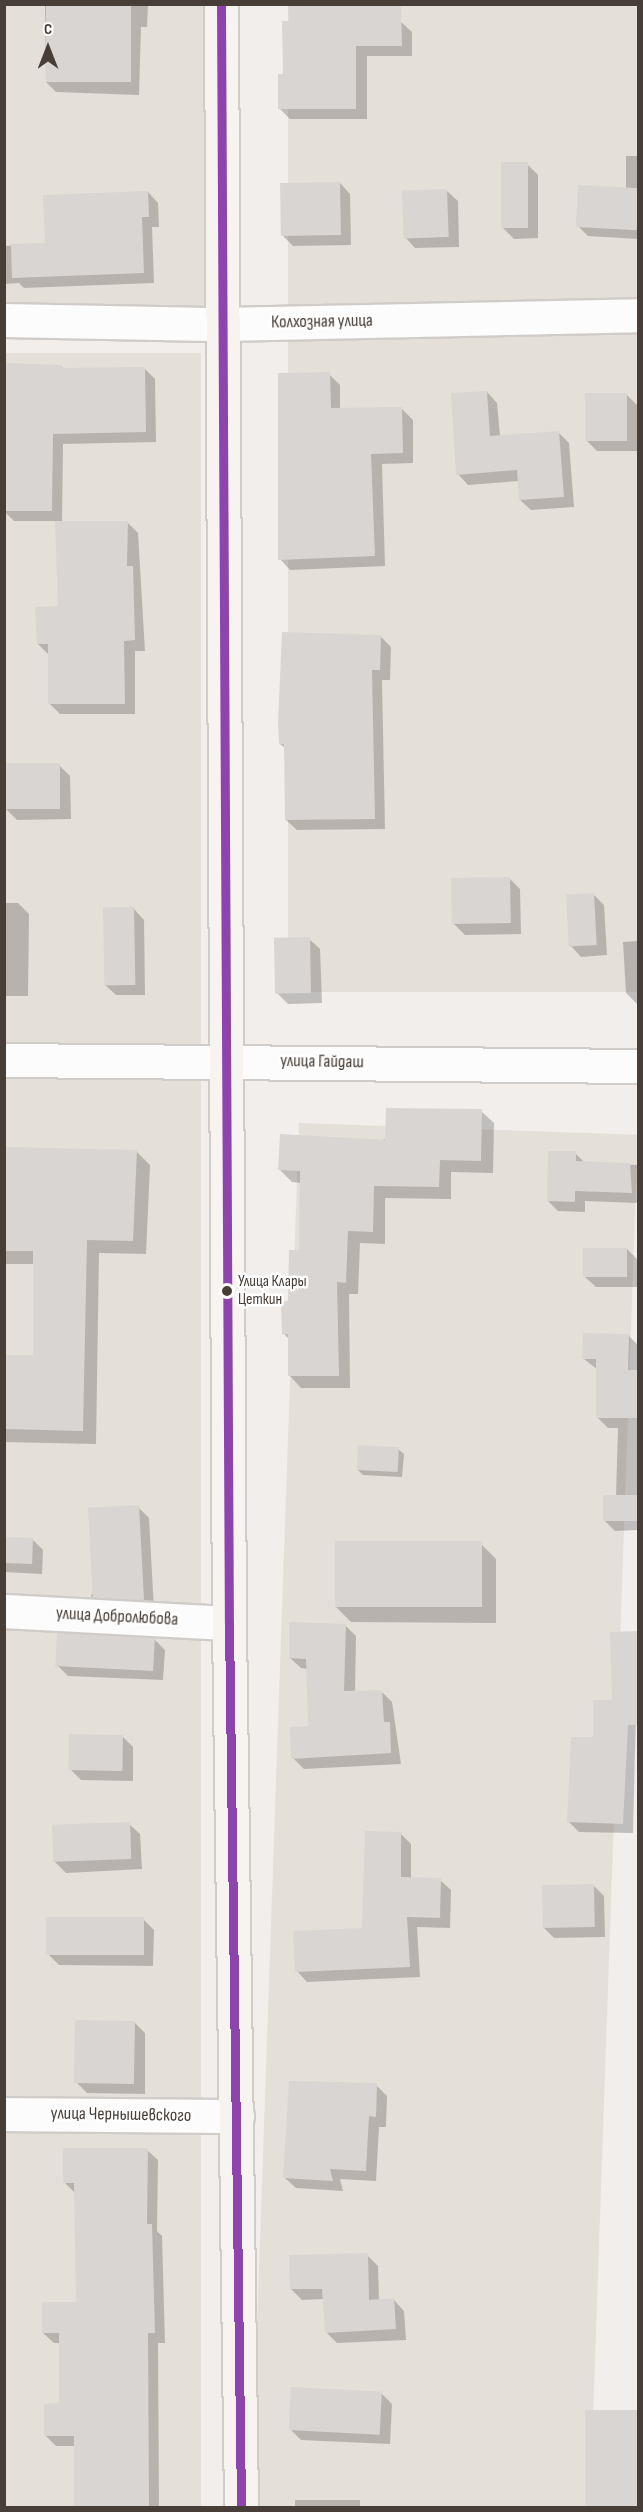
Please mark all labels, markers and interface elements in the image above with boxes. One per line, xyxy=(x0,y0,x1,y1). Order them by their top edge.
north arrow xyxy=(18,18,78,78)
text: С xyxy=(44,20,52,39)
street label: Колхозная улица xyxy=(271,310,373,334)
street label: улица Гайдаш xyxy=(280,1050,364,1074)
place label: Улица Клары Цеткин xyxy=(238,1272,307,1310)
marker: Улица Клары Цеткин xyxy=(221,1285,233,1297)
street label: улица Добролюбова xyxy=(55,1603,179,1631)
street label: улица Чернышевского xyxy=(50,2103,192,2127)

